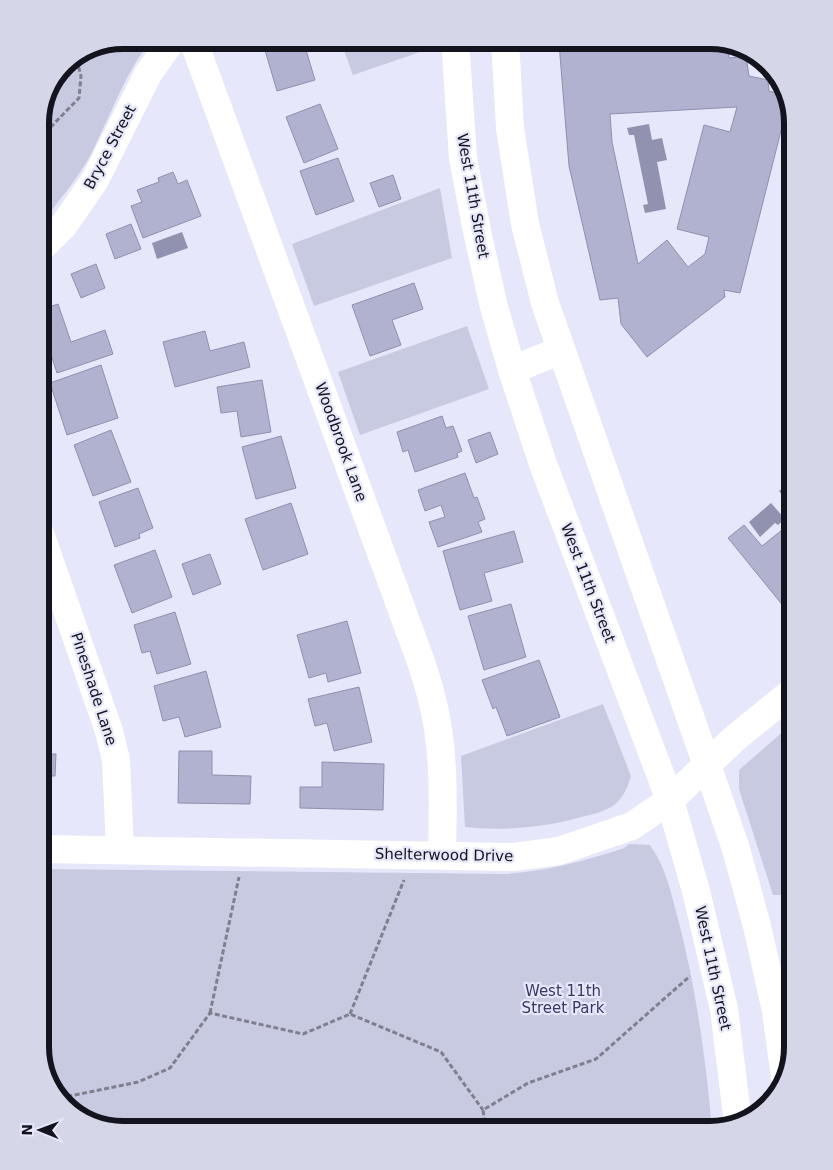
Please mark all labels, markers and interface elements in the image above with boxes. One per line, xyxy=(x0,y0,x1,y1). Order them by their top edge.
street label: Bryce Street xyxy=(80,102,140,192)
street label: West 11th Street xyxy=(453,132,493,260)
street label: Woodbrook Lane xyxy=(311,380,371,504)
street label: West 11th Street xyxy=(557,521,619,645)
street label: Pineshade Lane xyxy=(67,630,121,748)
street label: Shelterwood Drive xyxy=(375,845,513,865)
street label: West 11th Street xyxy=(691,904,735,1032)
park label: West 11th Street Park xyxy=(522,982,605,1017)
north arrow xyxy=(15,1105,65,1155)
text: N xyxy=(19,1124,35,1136)

